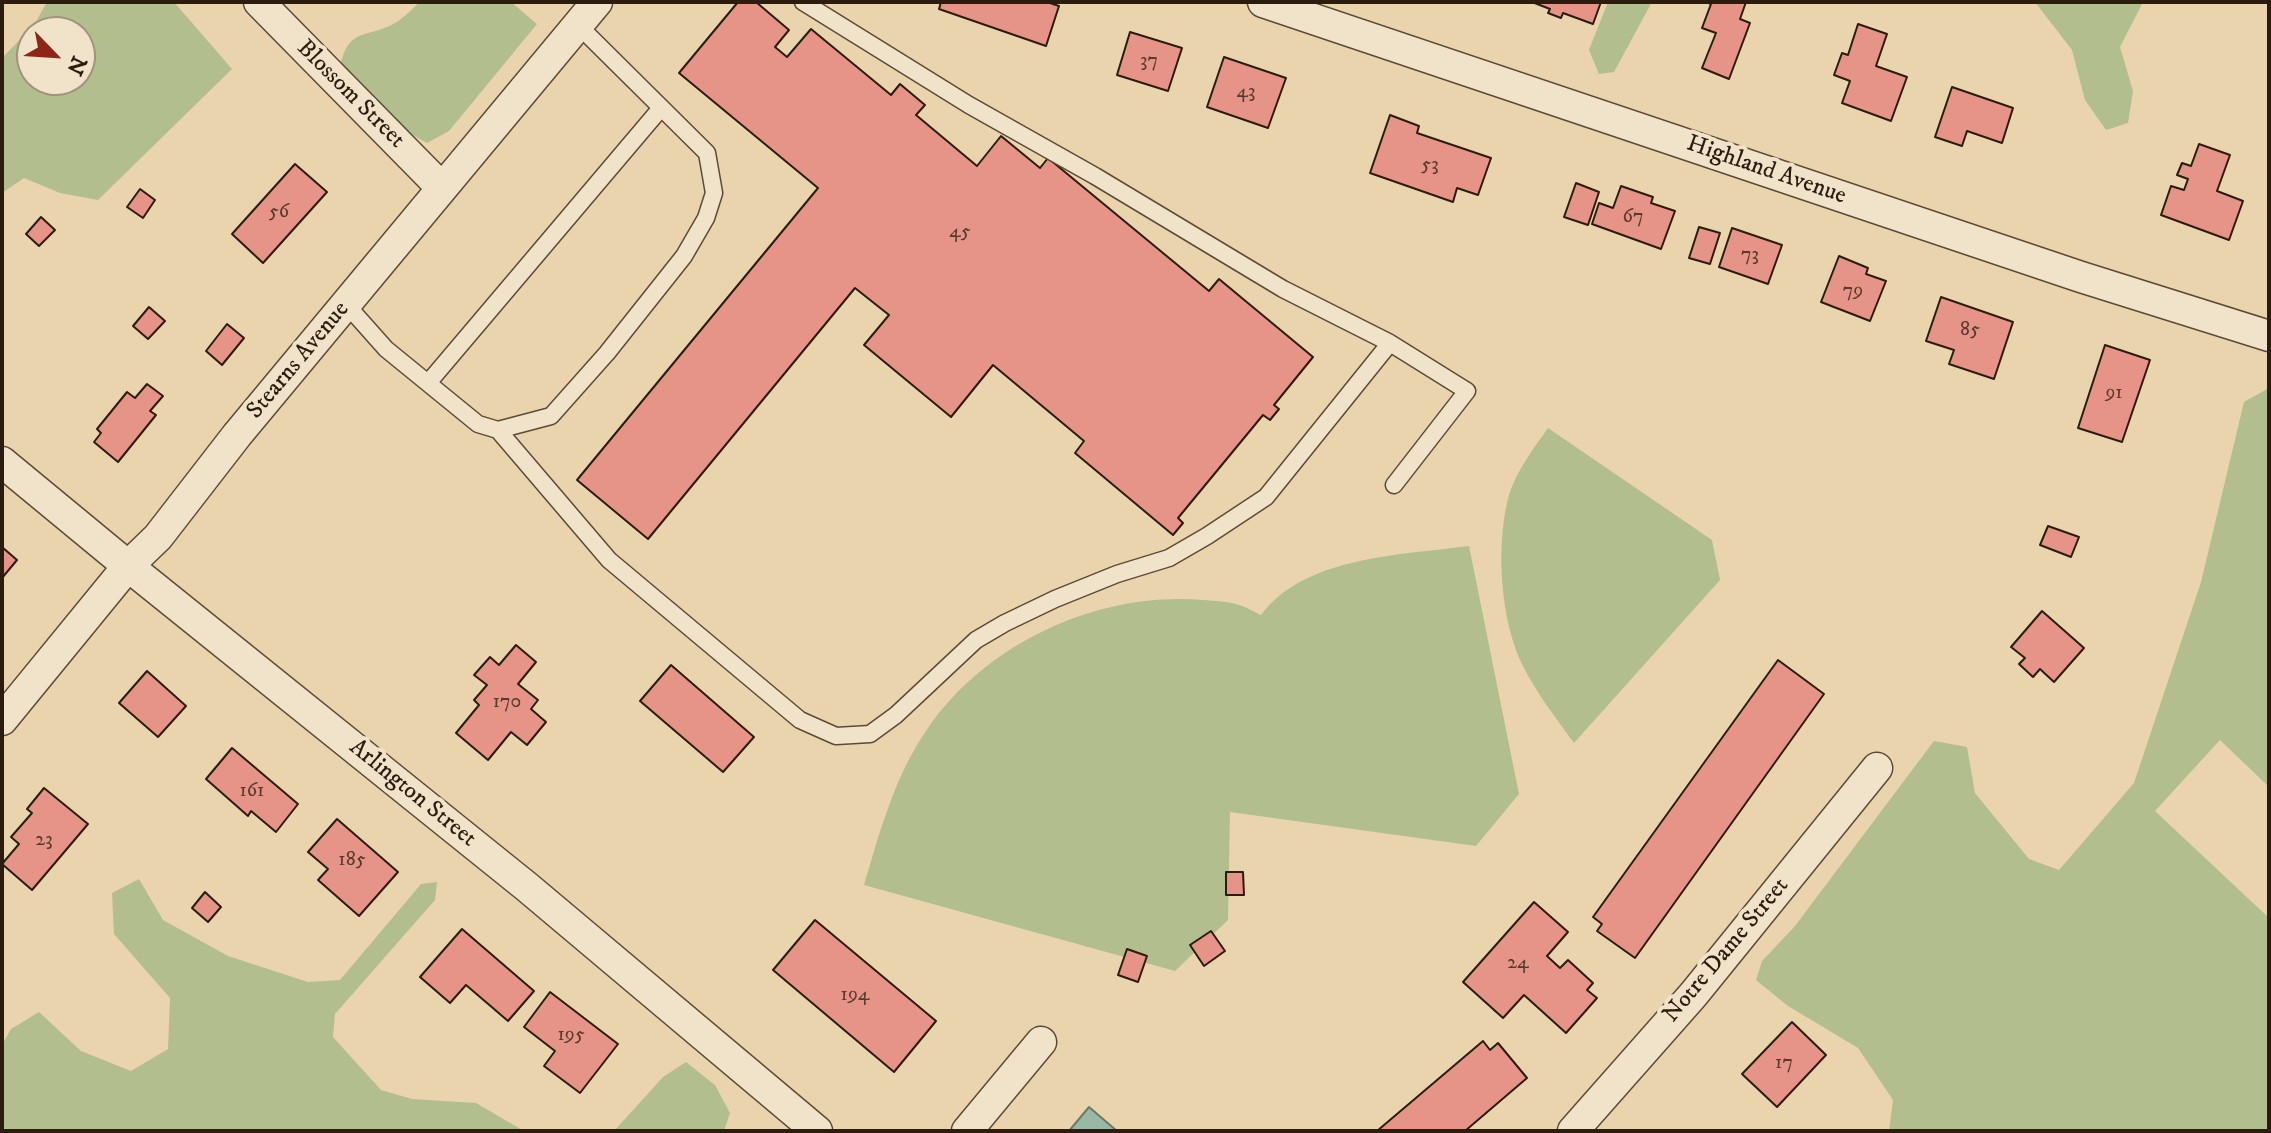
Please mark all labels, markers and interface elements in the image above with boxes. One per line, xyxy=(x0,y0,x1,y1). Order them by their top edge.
north arrow xyxy=(16,16,96,96)
street label: Blossom Street xyxy=(290,35,410,155)
house number: 37 xyxy=(1140,50,1158,74)
text: N xyxy=(60,52,92,79)
house number: 43 xyxy=(1237,81,1255,105)
street label: Highland Avenue xyxy=(1682,130,1850,212)
house number: 53 xyxy=(1421,154,1439,178)
house number: 56 xyxy=(269,201,289,225)
house number: 67 xyxy=(1623,206,1643,230)
house number: 45 xyxy=(949,221,971,245)
house number: 73 xyxy=(1741,244,1759,268)
house number: 79 xyxy=(1843,280,1863,304)
street label: Stearns Avenue xyxy=(242,296,356,426)
house number: 85 xyxy=(1960,319,1980,343)
house number: 91 xyxy=(2105,382,2123,406)
house number: 170 xyxy=(493,691,521,715)
street label: Arlington Street xyxy=(343,734,481,854)
house number: 161 xyxy=(240,780,264,804)
house number: 23 xyxy=(35,829,53,853)
house number: 185 xyxy=(338,849,366,873)
street label: Notre Dame Street xyxy=(1658,873,1796,1029)
house number: 24 xyxy=(1507,952,1529,976)
house number: 194 xyxy=(841,984,869,1008)
house number: 195 xyxy=(557,1024,585,1048)
house number: 17 xyxy=(1775,1052,1793,1076)

